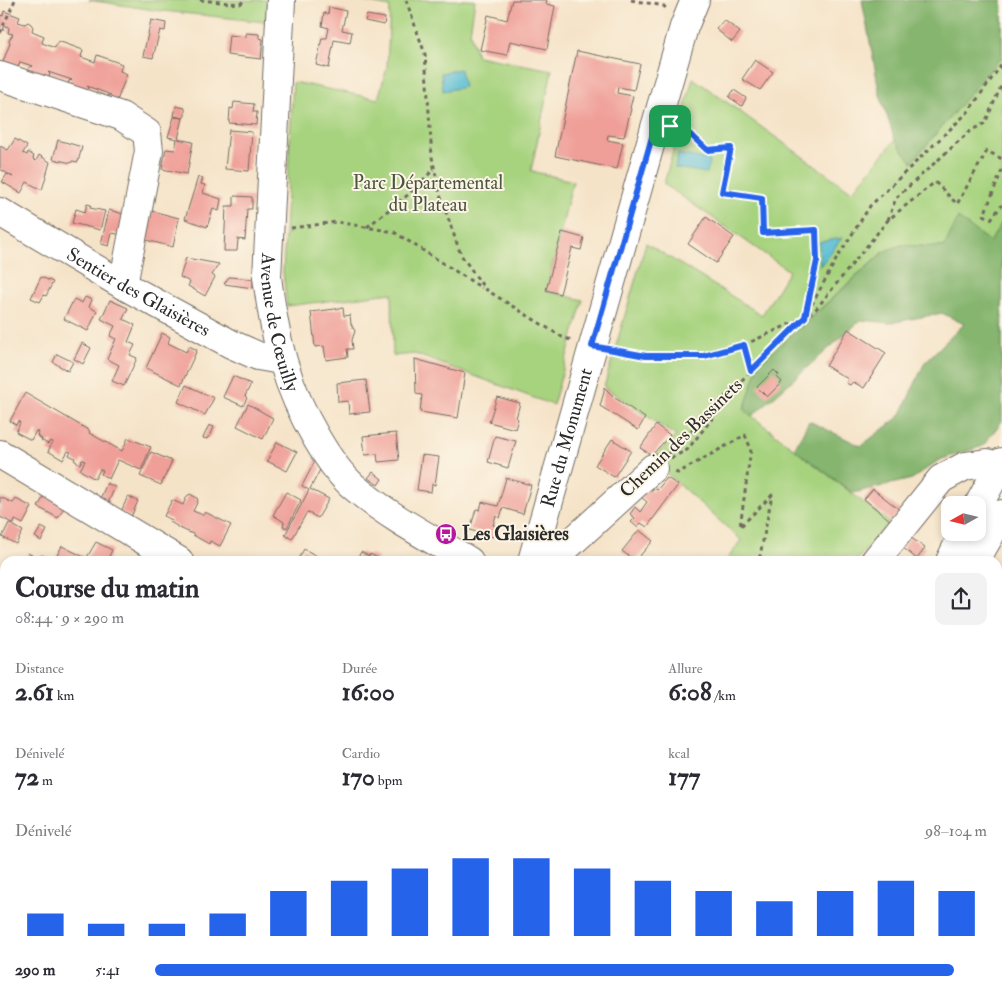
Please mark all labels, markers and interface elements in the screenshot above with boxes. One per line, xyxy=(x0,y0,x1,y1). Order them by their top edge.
pin xyxy=(649,105,691,147)
icon: arrive xyxy=(656,112,684,140)
park label: Parc Départemental du Plateau xyxy=(353,171,503,217)
street label: Sentier des Glaisières xyxy=(62,242,214,342)
street label: Avenue de Cœuilly xyxy=(255,252,305,396)
street label: Rue du Monument xyxy=(536,366,598,510)
street label: Chemin des Bassinets xyxy=(614,373,748,503)
north arrow xyxy=(941,496,986,541)
map controls xyxy=(941,496,986,541)
bus stop icon: Les Glaisières xyxy=(434,522,458,546)
place label: Les Glaisières xyxy=(462,522,569,546)
text: Course du matin xyxy=(15,571,199,606)
button: share xyxy=(935,573,987,625)
text: 08:44 · 9 × 290 m xyxy=(15,608,124,628)
text: Distance xyxy=(15,660,64,677)
text: Durée xyxy=(342,660,377,677)
text: Allure xyxy=(668,660,703,677)
text: 2.61 xyxy=(15,677,54,708)
text: 16:00 xyxy=(342,677,395,708)
text: 6:08 xyxy=(668,677,712,708)
text: km xyxy=(54,687,74,704)
text: /km xyxy=(712,687,736,704)
text: Dénivelé xyxy=(15,745,64,762)
text: Cardio xyxy=(342,745,380,762)
text: kcal xyxy=(668,745,690,762)
text: 72 xyxy=(15,762,39,793)
text: 170 xyxy=(342,762,375,793)
text: 177 xyxy=(668,762,700,793)
text: m xyxy=(39,772,53,789)
text: bpm xyxy=(375,772,403,789)
text: Dénivelé xyxy=(15,821,71,841)
text: 98–104 m xyxy=(925,821,987,841)
text: 290 m xyxy=(15,960,55,980)
text: 5:41 xyxy=(95,960,120,980)

